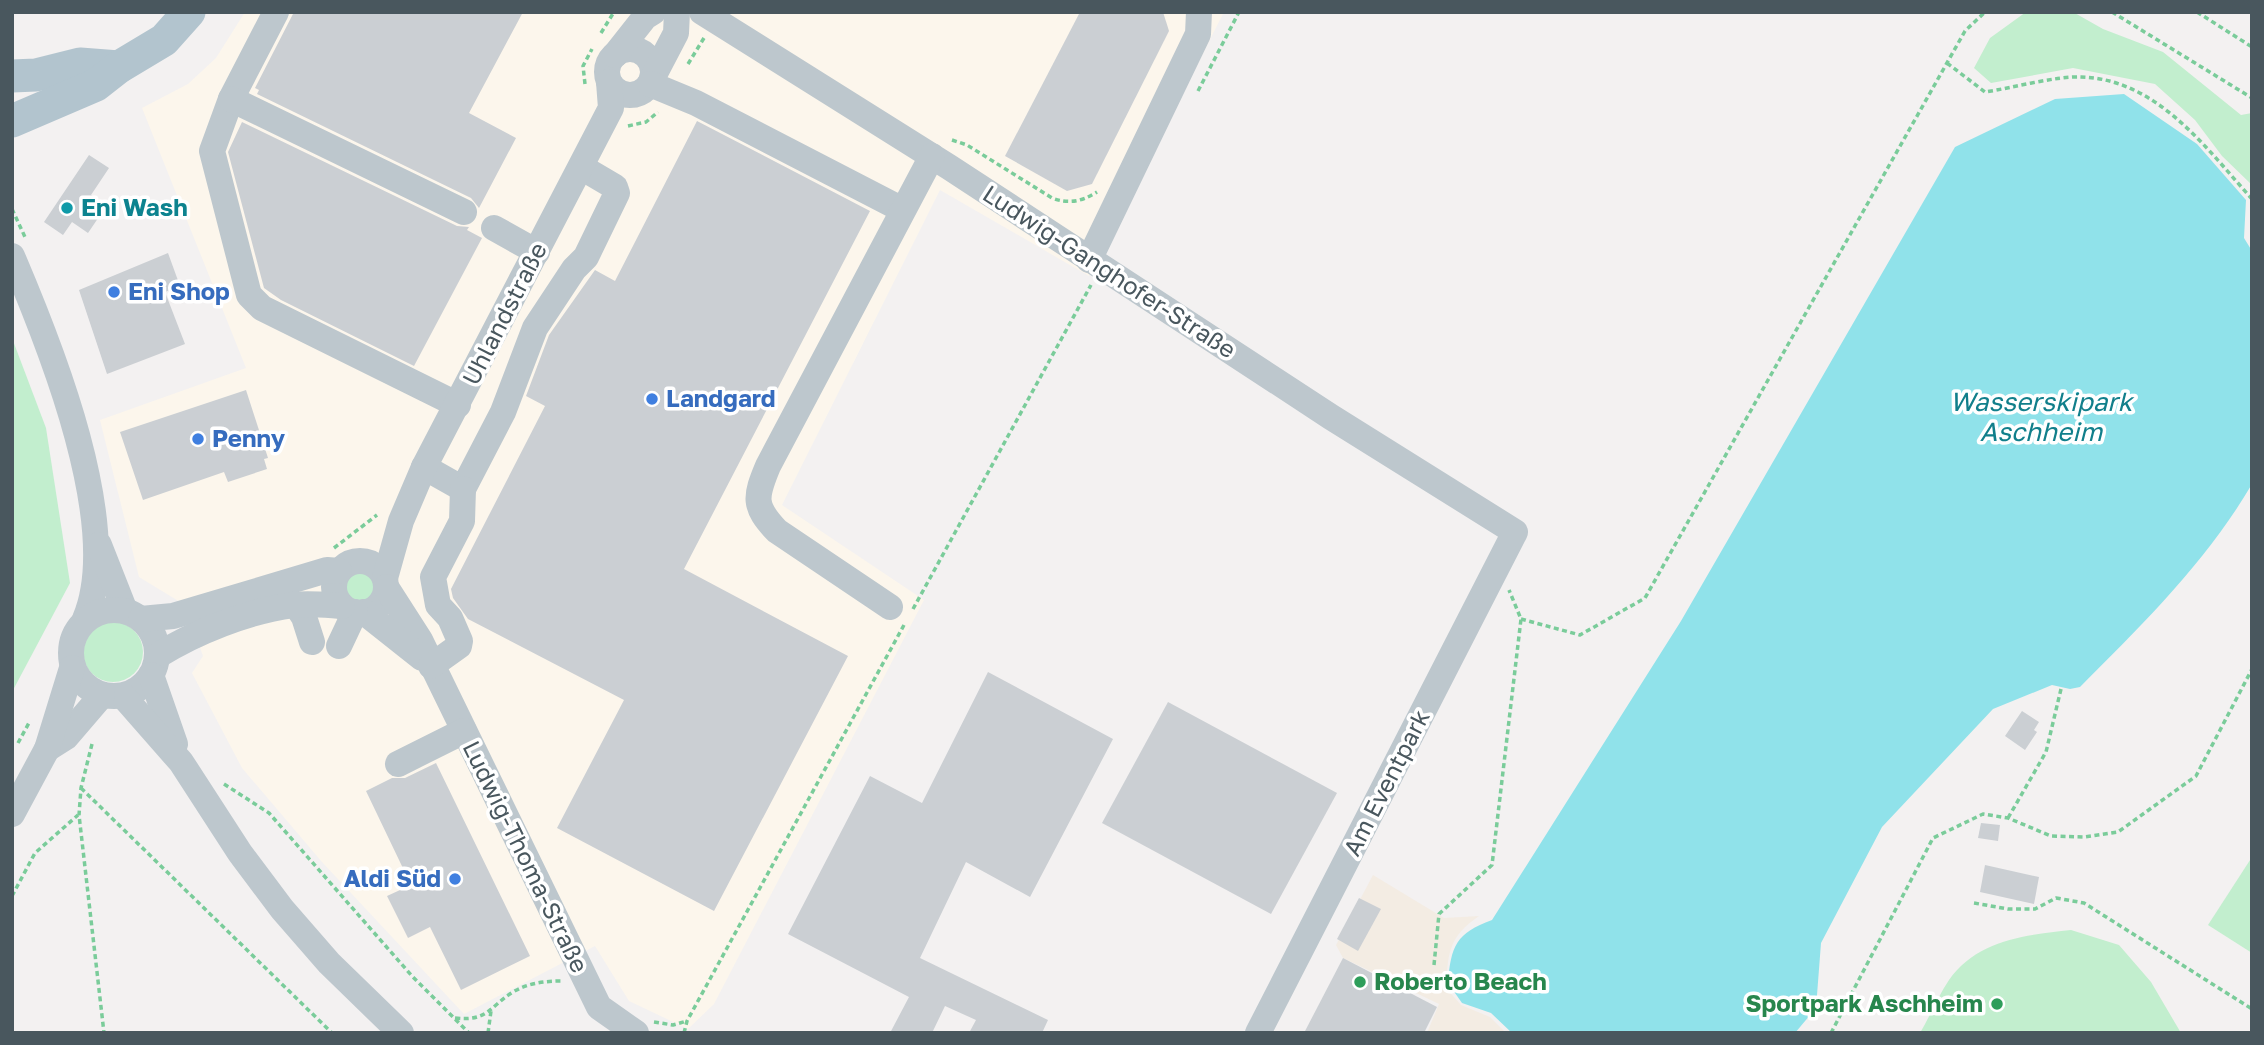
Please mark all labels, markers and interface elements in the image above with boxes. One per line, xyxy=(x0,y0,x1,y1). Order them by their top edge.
street label: Ludwig-Ganghofer-Straße xyxy=(978,178,1242,363)
place label: Eni Wash xyxy=(81,192,188,221)
marker: Eni Wash xyxy=(59,200,75,216)
street label: Uhlandstraße xyxy=(455,237,552,389)
place label: Eni Shop xyxy=(128,276,230,305)
marker: Eni Shop xyxy=(106,284,122,300)
place label: Landgard xyxy=(666,383,776,412)
water label: Wasserskipark Aschheim xyxy=(1950,386,2134,447)
marker: Landgard xyxy=(644,391,660,407)
place label: Penny xyxy=(212,423,286,452)
marker: Penny xyxy=(190,431,206,447)
street label: Am Eventpark xyxy=(1336,704,1435,860)
street label: Ludwig-Thoma-Straße xyxy=(458,736,595,977)
place label: Aldi Süd xyxy=(344,863,441,892)
marker: Aldi Süd xyxy=(447,871,463,887)
place label: Roberto Beach xyxy=(1374,966,1547,995)
marker: Roberto Beach xyxy=(1352,974,1368,990)
place label: Sportpark Aschheim xyxy=(1745,988,1983,1017)
marker: Sportpark Aschheim xyxy=(1989,996,2005,1012)

